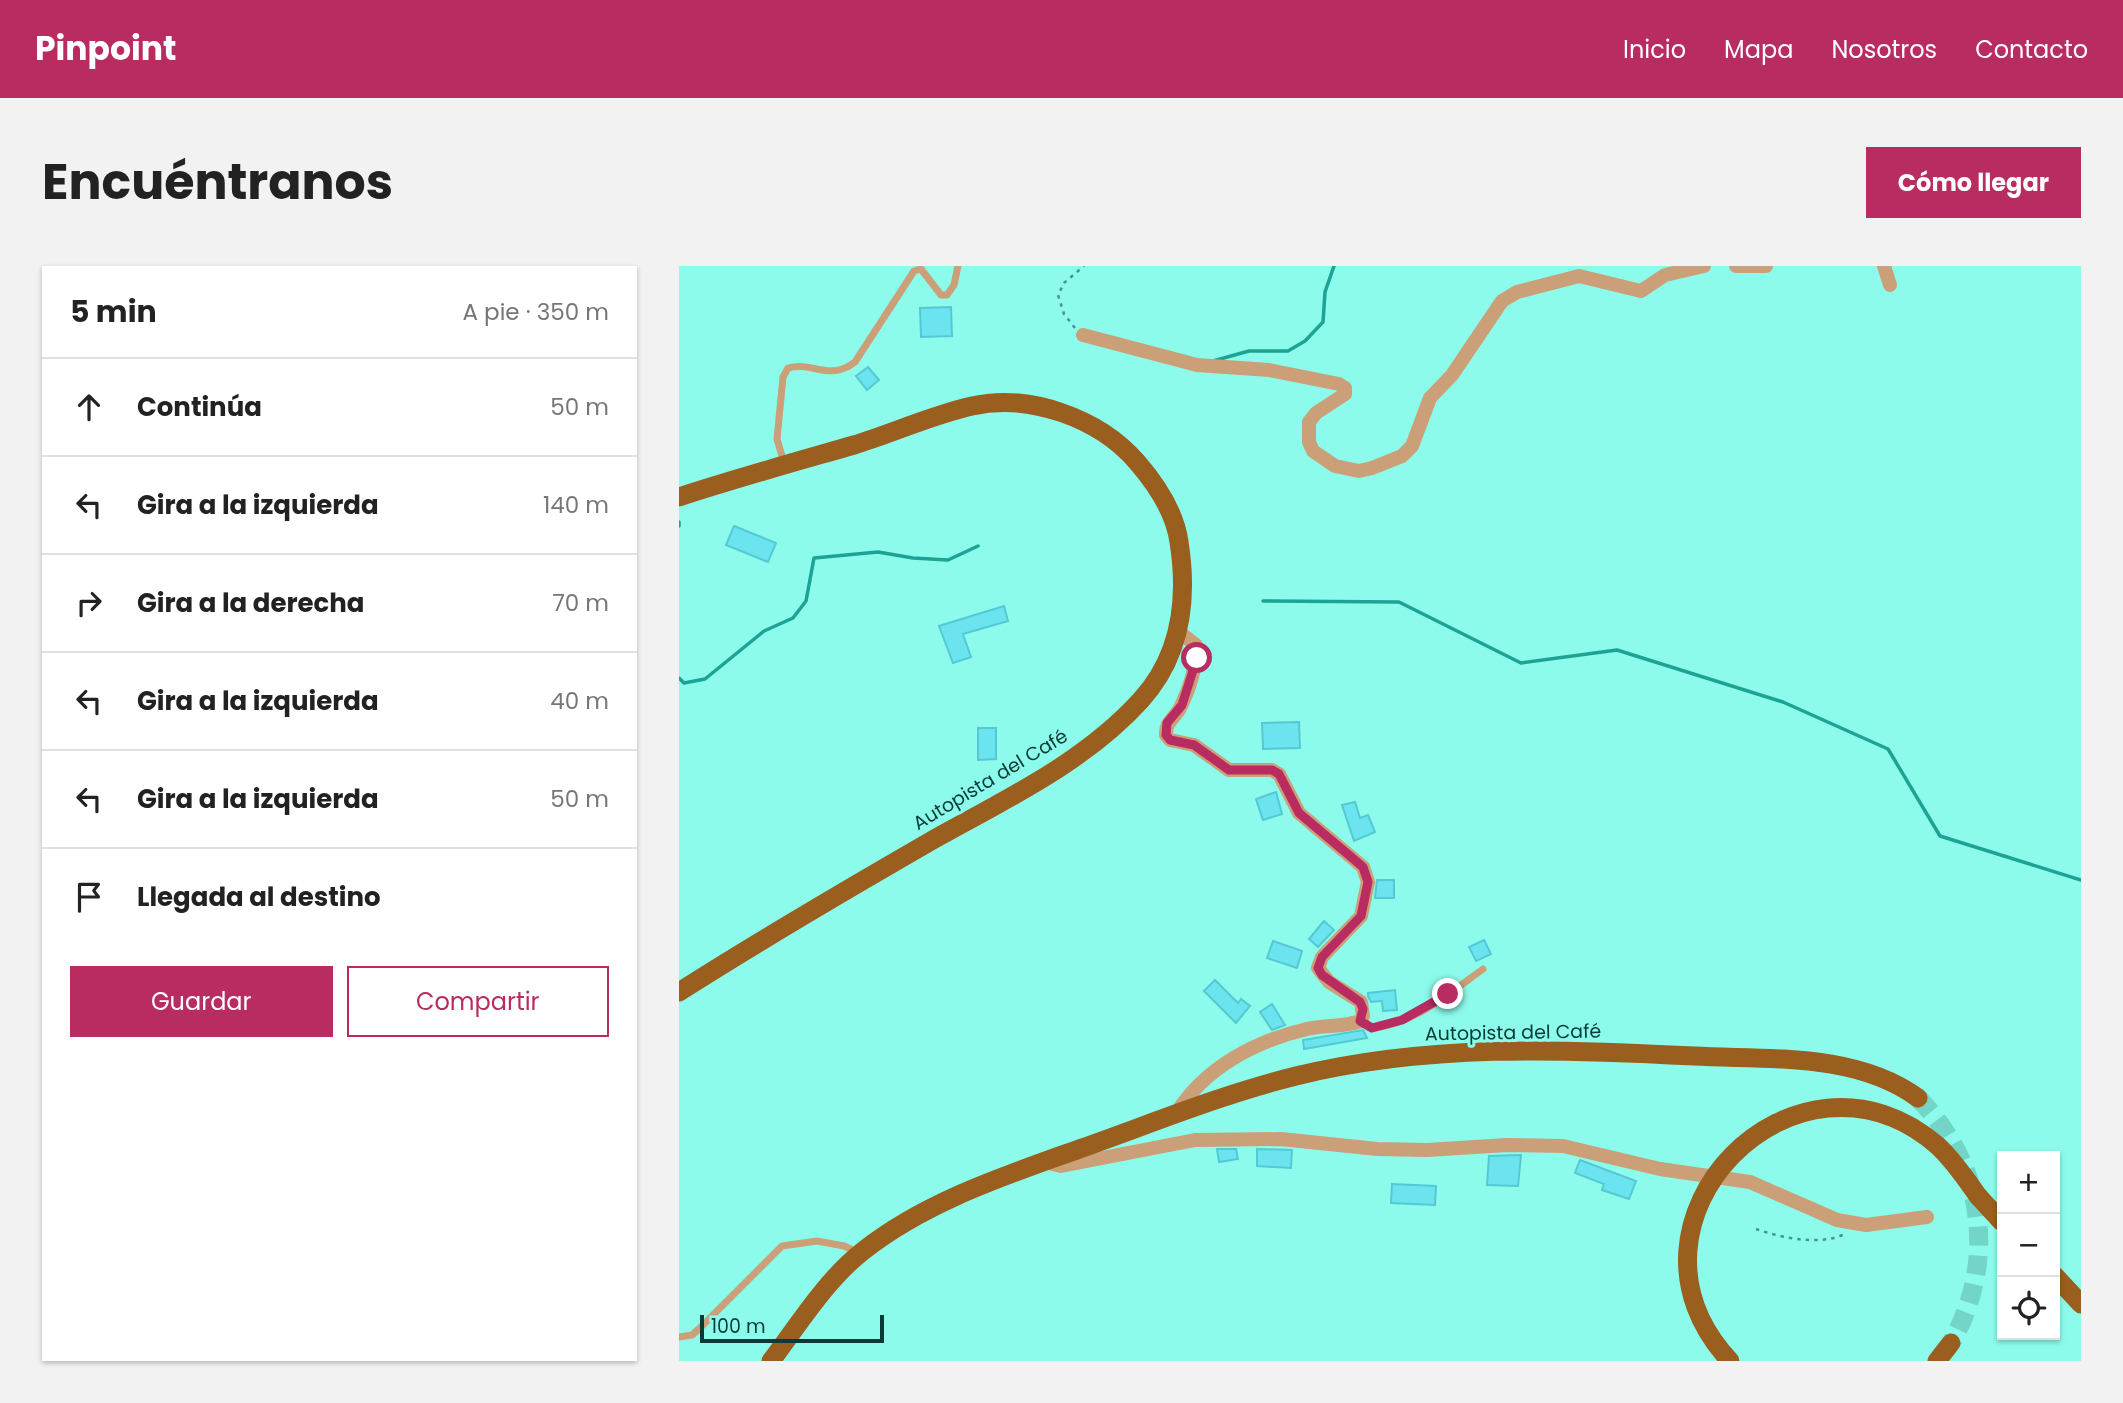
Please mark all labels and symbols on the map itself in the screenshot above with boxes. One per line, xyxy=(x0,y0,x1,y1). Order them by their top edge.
route start xyxy=(1181,642,1212,673)
street label: Autopista del Café xyxy=(908,722,1073,836)
route end xyxy=(1432,978,1463,1009)
street label: Autopista del Café xyxy=(1425,1017,1601,1048)
scale bar xyxy=(700,1312,884,1344)

